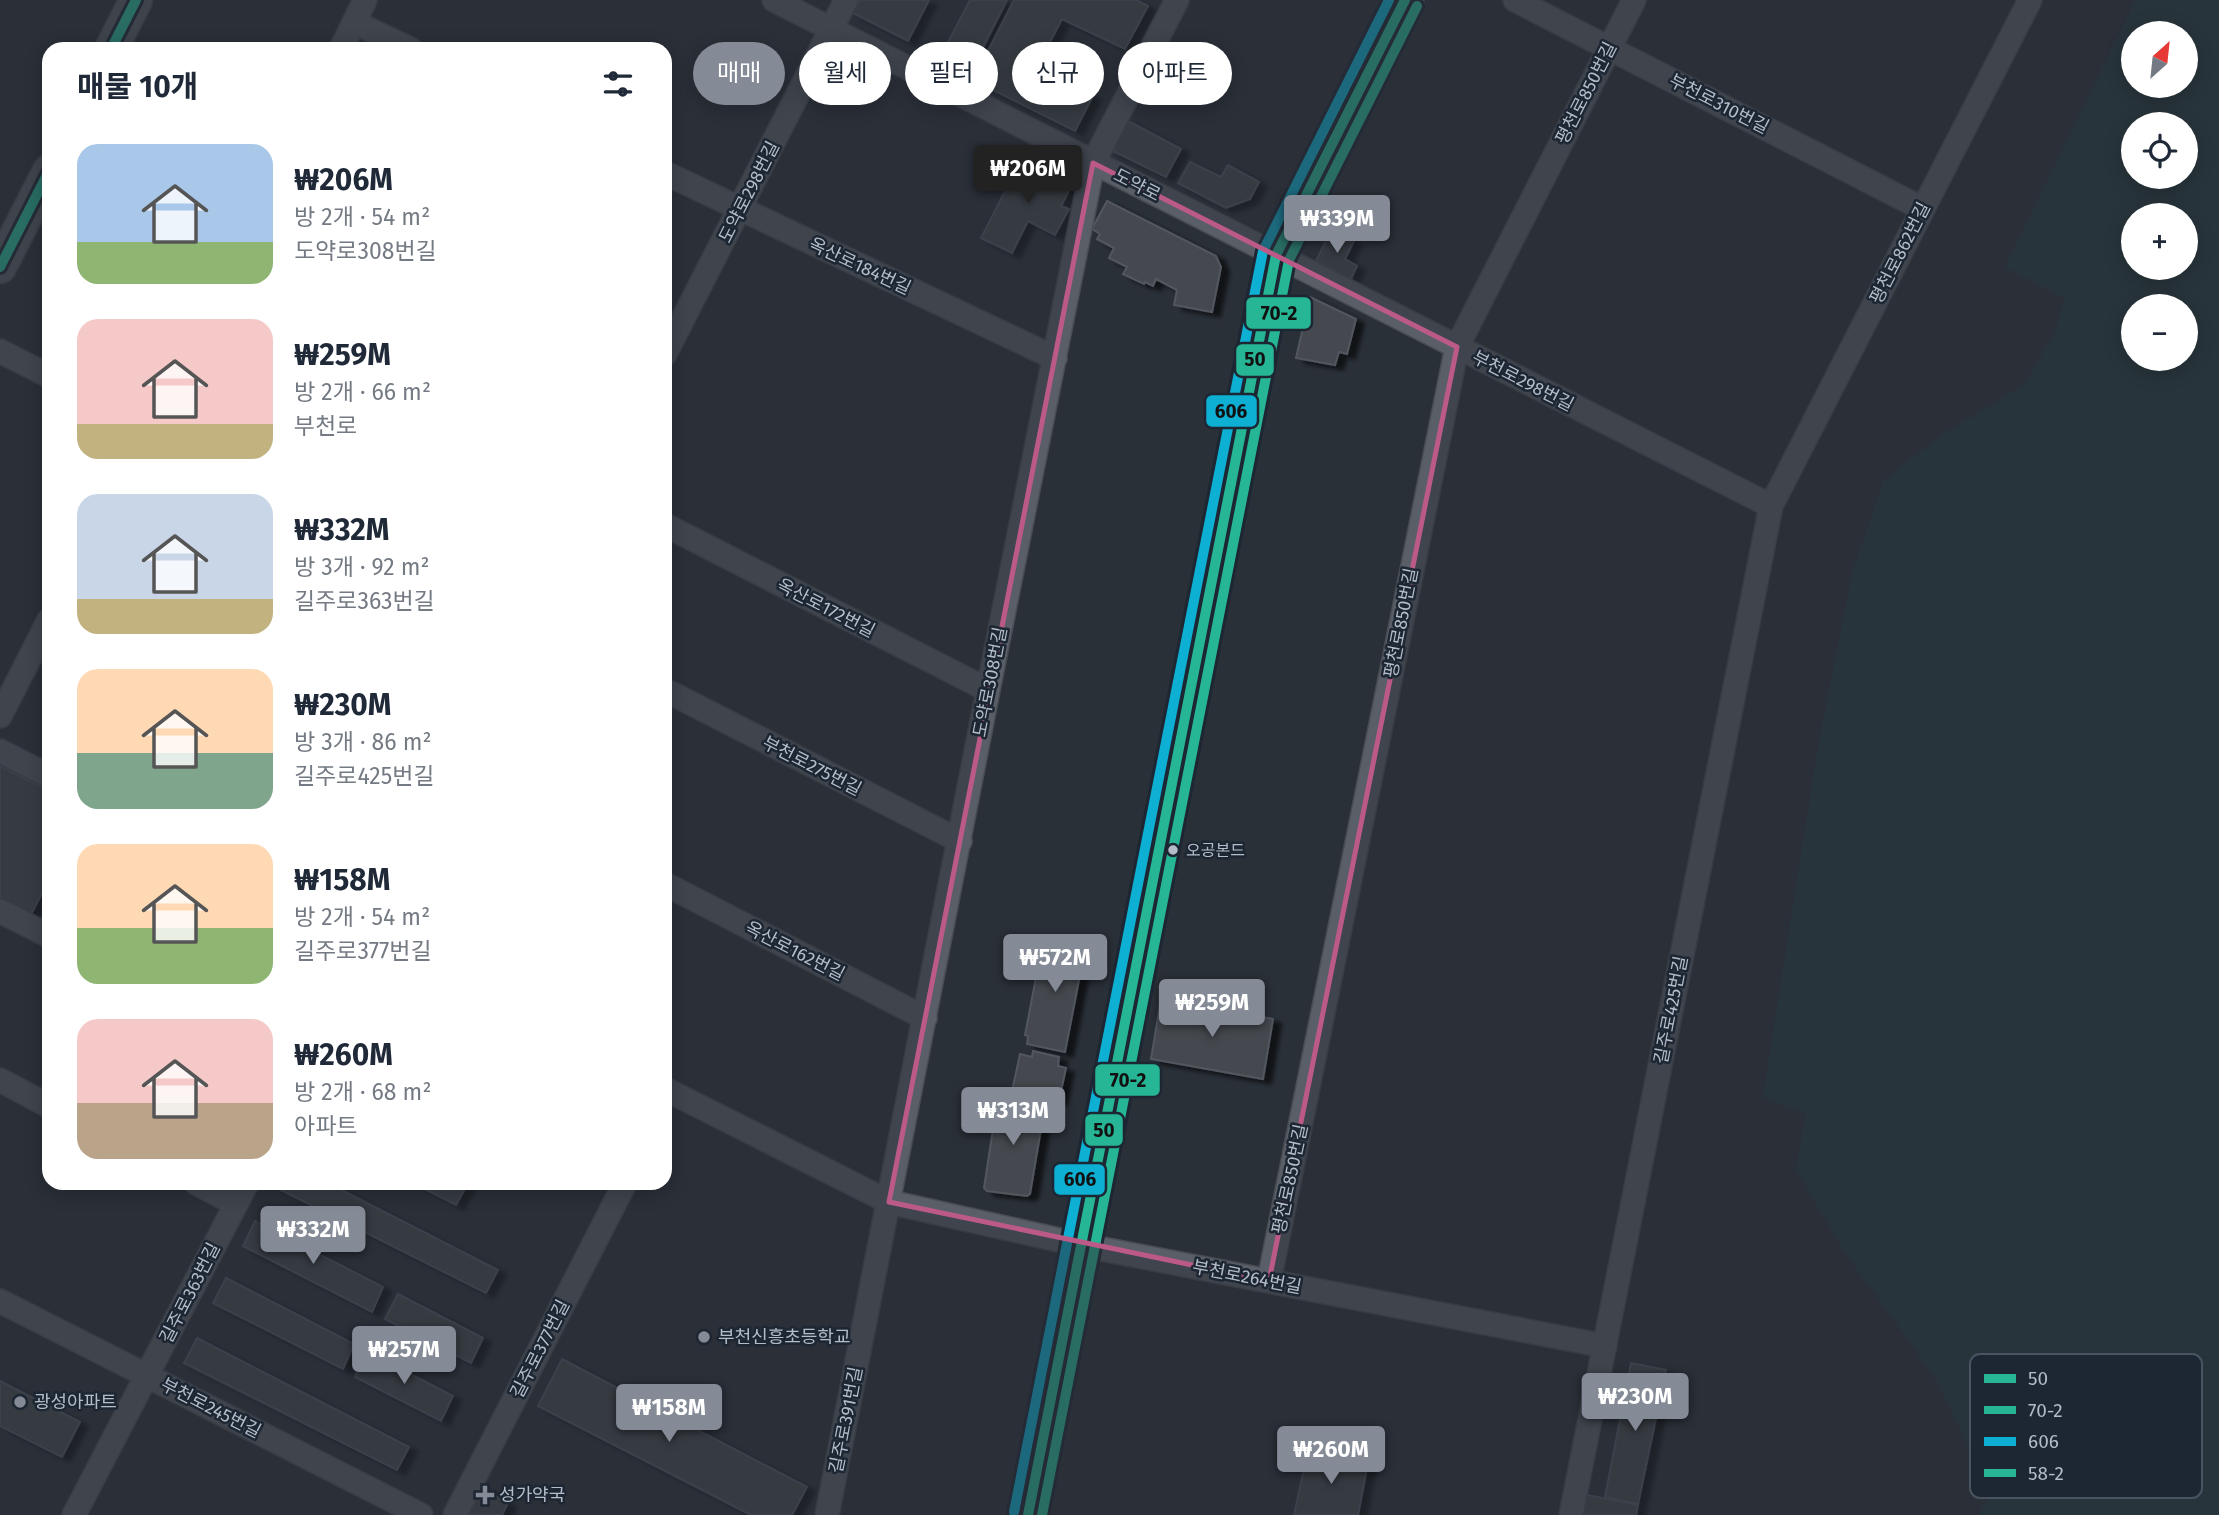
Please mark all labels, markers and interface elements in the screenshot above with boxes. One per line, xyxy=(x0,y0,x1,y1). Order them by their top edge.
north arrow xyxy=(2121,21,2198,98)
map controls xyxy=(2121,21,2198,371)
street label: 평천로850번길 xyxy=(1551,38,1621,148)
chip: 매매 xyxy=(693,42,785,105)
chip: 월세 xyxy=(799,42,891,105)
chip: 필터 xyxy=(905,42,998,105)
chip: 신규 xyxy=(1012,42,1104,105)
chip: 아파트 xyxy=(1118,42,1232,105)
icon: filters xyxy=(599,65,637,103)
text: 매물 10개 xyxy=(77,69,198,105)
street label: 부천로310번길 xyxy=(1665,69,1773,139)
button: locate xyxy=(2121,112,2198,189)
street label: 도약로298번길 xyxy=(714,138,784,246)
pin: ₩206M xyxy=(979,146,1077,205)
text: ₩206M xyxy=(990,154,1066,182)
text: ₩206M xyxy=(294,162,393,198)
street label: 도약로 xyxy=(1110,164,1164,206)
icon: home xyxy=(133,172,217,256)
pin: ₩339M xyxy=(1288,196,1386,255)
street label: 평천로862번길 xyxy=(1865,199,1935,307)
text: 방 2개 · 54 m² xyxy=(294,203,430,231)
button: + xyxy=(2121,203,2198,280)
text: ₩339M xyxy=(1300,204,1374,232)
street label: 옥산로184번길 xyxy=(805,233,915,299)
text: 도약로308번길 xyxy=(294,237,437,265)
button: − xyxy=(2121,294,2198,371)
line badge: 70-2 xyxy=(1245,296,1312,330)
text: 70-2 xyxy=(1261,302,1297,325)
text: ₩259M xyxy=(294,337,391,373)
line badge: 50 xyxy=(1235,343,1275,377)
street label: 부천로298번길 xyxy=(1469,346,1577,416)
icon: home xyxy=(133,347,217,431)
text: 50 xyxy=(1244,348,1266,371)
text: 방 2개 · 66 m² xyxy=(294,378,431,406)
line badge: 606 xyxy=(1205,394,1258,428)
text: 606 xyxy=(1215,400,1248,423)
text: 부천로 xyxy=(294,412,357,440)
text: ₩332M xyxy=(294,512,389,548)
icon: home xyxy=(133,522,217,606)
text: 방 3개 · 92 m² xyxy=(294,553,429,581)
street label: 평천로850번길 xyxy=(1380,566,1422,680)
street label: 옥산로172번길 xyxy=(773,574,879,642)
text: 길주로363번길 xyxy=(294,587,435,615)
street label: 도약로308번길 xyxy=(969,625,1011,739)
text: ₩230M xyxy=(294,687,391,723)
icon: home xyxy=(133,697,217,781)
text: 방 3개 · 86 m² xyxy=(294,728,431,756)
street label: 부천로275번길 xyxy=(759,732,865,800)
text: 길주로425번길 xyxy=(294,762,434,790)
place label: 오공본드 xyxy=(1186,841,1245,860)
marker: 오공본드 xyxy=(1166,843,1180,857)
text: ₩158M xyxy=(294,862,390,898)
icon: home xyxy=(133,872,217,956)
text: 방 2개 · 54 m² xyxy=(294,903,430,931)
street label: 옥산로162번길 xyxy=(741,916,849,986)
pin: ₩572M xyxy=(1006,934,1104,994)
text: 길주로377번길 xyxy=(294,937,432,965)
text: ₩572M xyxy=(1019,943,1091,971)
street label: 길주로425번길 xyxy=(1650,954,1692,1066)
pin: ₩259M xyxy=(1163,979,1261,1039)
text: ₩259M xyxy=(1175,988,1249,1016)
text: ₩260M xyxy=(294,1037,393,1073)
icon: home xyxy=(133,1047,217,1131)
line badge: 70-2 xyxy=(1094,1063,1161,1097)
text: 70-2 xyxy=(1110,1069,1146,1092)
text: 방 2개 · 68 m² xyxy=(294,1078,431,1106)
pin: ₩313M xyxy=(964,1088,1062,1147)
text: ₩313M xyxy=(977,1096,1049,1124)
text: 아파트 xyxy=(294,1112,357,1140)
line badge: 50 xyxy=(1084,1113,1124,1147)
text: 50 xyxy=(1093,1119,1115,1142)
street label: 평천로850번길 xyxy=(1268,1122,1312,1236)
line badge: 606 xyxy=(1053,1163,1106,1196)
text: 606 xyxy=(1064,1168,1097,1191)
pin: ₩332M xyxy=(264,1206,362,1266)
text: ₩332M xyxy=(276,1215,350,1243)
street label: 길주로363번길 xyxy=(155,1239,225,1347)
street label: 부천로264번길 xyxy=(1190,1256,1304,1298)
street label: 길주로377번길 xyxy=(506,1296,574,1402)
pin: ₩257M xyxy=(355,1326,453,1386)
place label: 부천신흥초등학교 xyxy=(718,1326,850,1348)
marker: 부천신흥초등학교 xyxy=(696,1329,712,1345)
text: ₩257M xyxy=(368,1335,440,1363)
legend xyxy=(1970,1354,2202,1498)
street label: 길주로391번길 xyxy=(825,1365,867,1475)
text: 50 xyxy=(2028,1367,2048,1390)
street label: 부천로245번길 xyxy=(157,1373,265,1443)
pin: ₩230M xyxy=(1586,1374,1684,1433)
text: ₩230M xyxy=(1598,1382,1672,1410)
pin: ₩158M xyxy=(620,1384,718,1444)
place label: 광성아파트 xyxy=(34,1391,117,1413)
text: ₩158M xyxy=(632,1393,706,1421)
marker: 광성아파트 xyxy=(12,1394,28,1410)
text: 70-2 xyxy=(2028,1399,2063,1422)
pin: ₩260M xyxy=(1282,1426,1380,1486)
text: 606 xyxy=(2028,1430,2059,1453)
text: ₩260M xyxy=(1293,1435,1369,1463)
text: 58-2 xyxy=(2028,1462,2064,1485)
place label: 성가약국 xyxy=(499,1484,565,1506)
marker: 성가약국 xyxy=(477,1487,493,1503)

